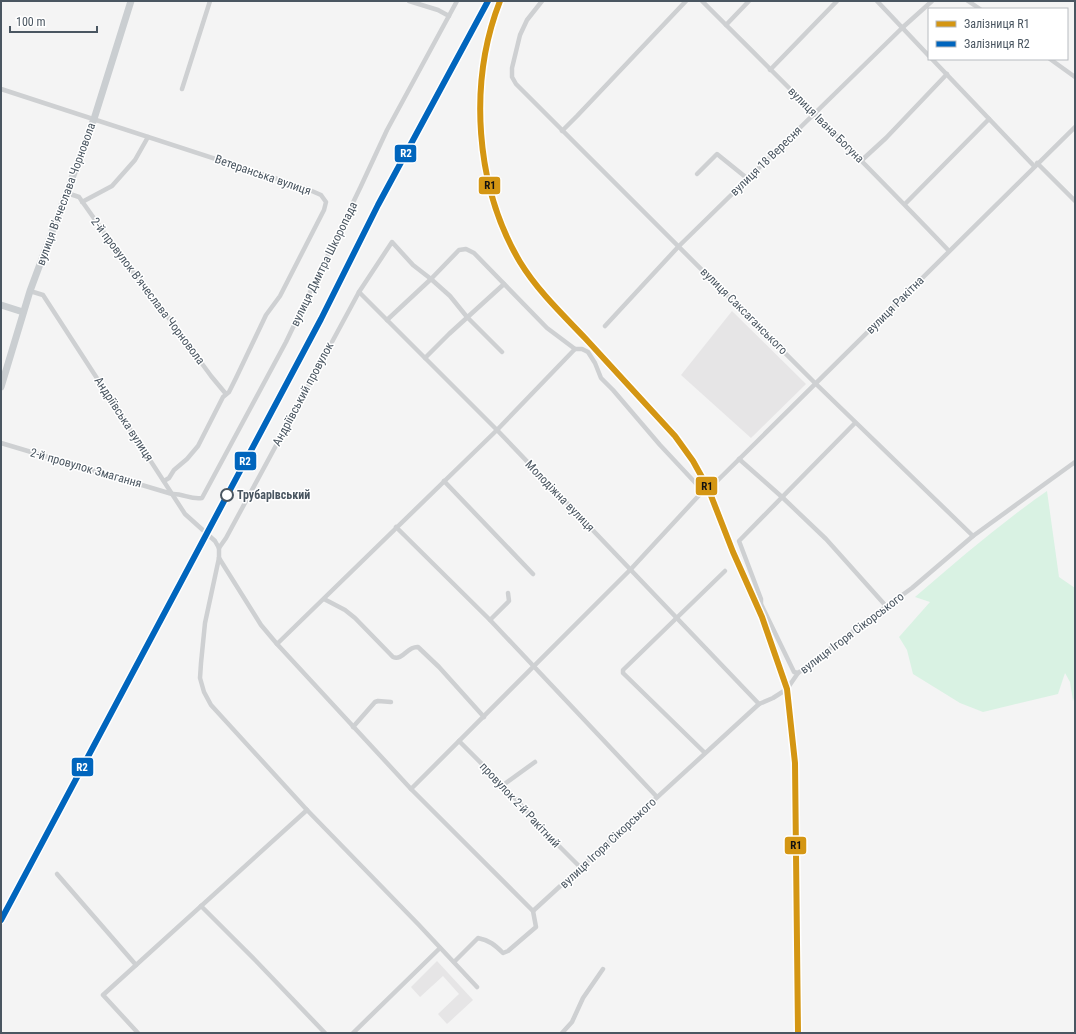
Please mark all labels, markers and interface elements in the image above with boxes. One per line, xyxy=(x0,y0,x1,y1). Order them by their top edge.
scale bar xyxy=(10,8,97,34)
legend xyxy=(928,8,1068,60)
text: 100 m xyxy=(16,15,46,29)
text: Залізниця R1 xyxy=(964,17,1030,31)
text: Залізниця R2 xyxy=(964,37,1030,51)
street label: вулиця Івана Богуна xyxy=(785,84,867,166)
street label: вулиця В'ячеслава Чорновола xyxy=(34,121,98,267)
street label: вулиця 18 Вересня xyxy=(727,123,805,199)
line badge: R2 xyxy=(394,144,417,163)
text: R2 xyxy=(400,147,412,160)
street label: Ветеранська вулиця xyxy=(213,152,313,198)
line badge: R1 xyxy=(478,176,501,195)
text: R1 xyxy=(484,179,496,192)
street label: вулиця Дмитра Шкоропада xyxy=(288,199,360,328)
street label: 2-й провулок В'ячеслава Чорновола xyxy=(88,215,208,367)
street label: вулиця Саксаганського xyxy=(698,265,790,357)
street label: вулиця Ракітна xyxy=(863,273,927,337)
street label: Андріївський провулок xyxy=(270,339,336,448)
street label: Андріївська вулиця xyxy=(92,374,156,464)
street label: 2-й провулок Змагання xyxy=(29,445,143,491)
line badge: R2 xyxy=(234,451,257,471)
text: R2 xyxy=(239,455,251,468)
street label: Молодіжна вулиця xyxy=(522,457,598,535)
line badge: R1 xyxy=(695,476,718,496)
text: R1 xyxy=(701,480,713,493)
marker: Трубарівський xyxy=(220,488,234,502)
place label: Трубарівський xyxy=(237,488,310,502)
street label: вулиця Ігоря Сікорського xyxy=(797,589,907,677)
line badge: R2 xyxy=(71,757,94,777)
street label: провулок 2-й Ракітний xyxy=(477,759,563,851)
text: R2 xyxy=(76,761,88,774)
street label: вулиця Ігоря Сікорського xyxy=(557,795,659,891)
line badge: R1 xyxy=(784,836,807,855)
text: R1 xyxy=(790,839,802,852)

